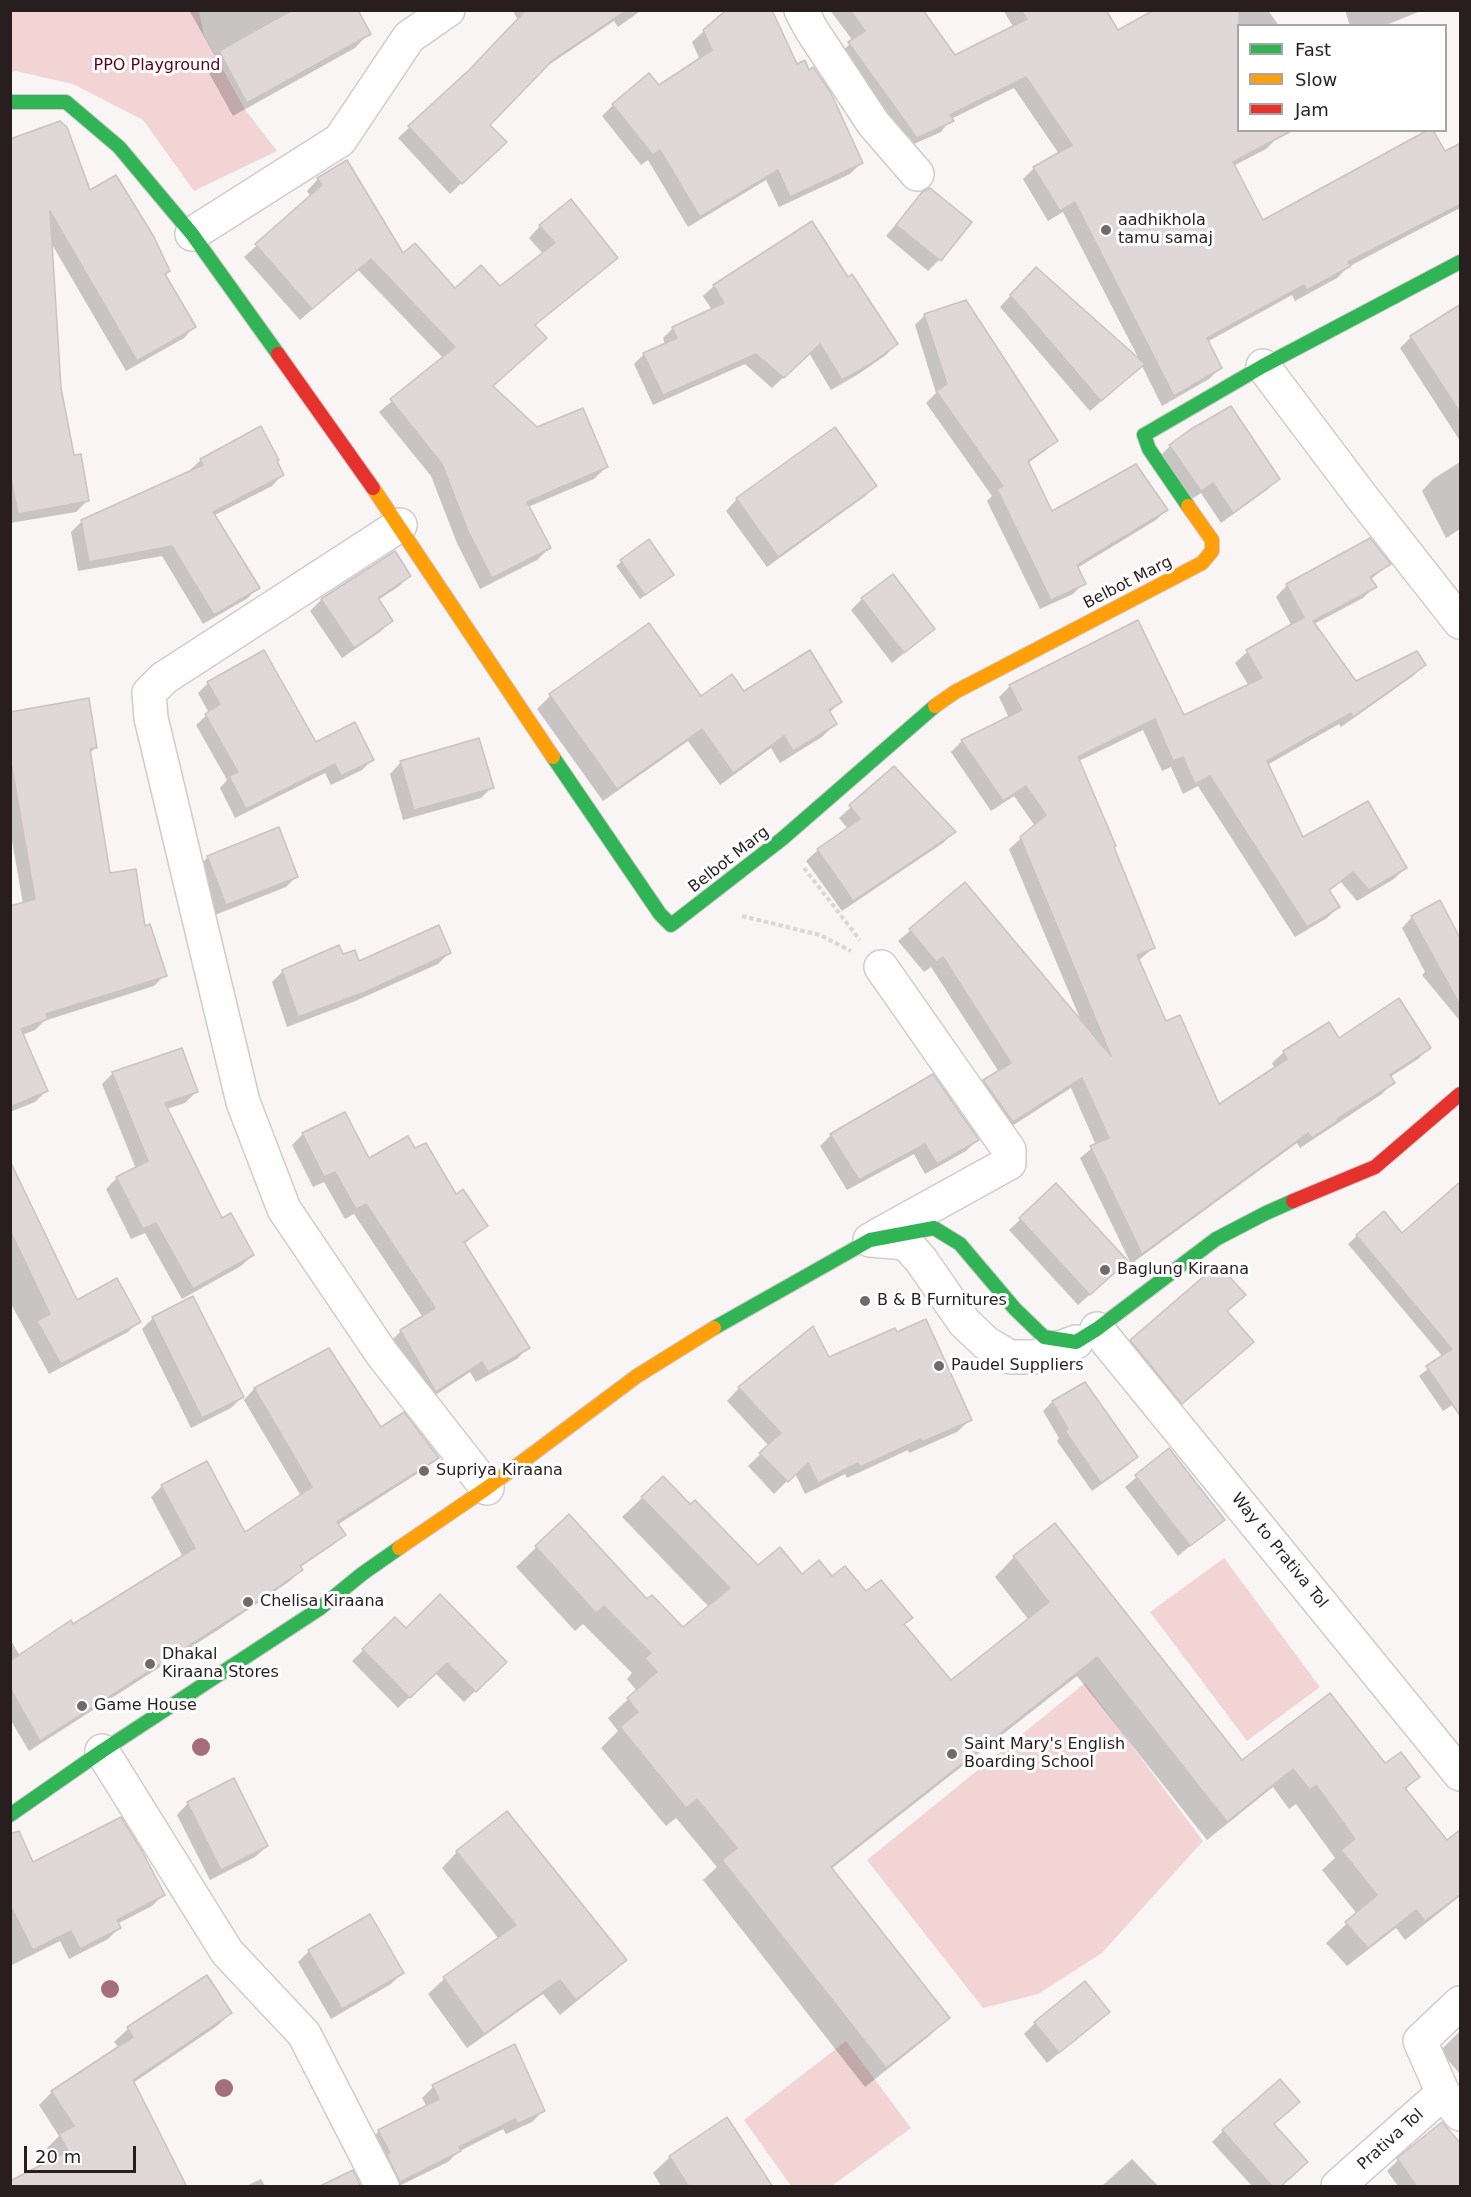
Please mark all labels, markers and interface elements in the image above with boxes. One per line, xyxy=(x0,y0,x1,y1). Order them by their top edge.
legend xyxy=(1237,24,1447,132)
text: Fast xyxy=(1295,39,1331,60)
park label: PPO Playground xyxy=(94,56,220,76)
text: Slow xyxy=(1295,69,1337,90)
text: Jam xyxy=(1295,99,1329,120)
place label: aadhikhola tamu samaj xyxy=(1118,211,1213,249)
marker: aadhikhola tamu samaj xyxy=(1099,223,1113,237)
street label: Belbot Marg xyxy=(1081,553,1175,613)
street label: Belbot Marg xyxy=(685,823,773,897)
place label: Baglung Kiraana xyxy=(1117,1260,1249,1280)
marker: Baglung Kiraana xyxy=(1098,1263,1112,1277)
place label: B & B Furnitures xyxy=(877,1291,1007,1311)
marker: B & B Furnitures xyxy=(858,1294,872,1308)
place label: Paudel Suppliers xyxy=(951,1356,1084,1376)
marker: Paudel Suppliers xyxy=(932,1359,946,1373)
place label: Supriya Kiraana xyxy=(436,1461,563,1481)
marker: Supriya Kiraana xyxy=(417,1464,431,1478)
street label: Way to Prativa Tol xyxy=(1227,1490,1331,1612)
place label: Chelisa Kiraana xyxy=(260,1592,384,1612)
marker: Chelisa Kiraana xyxy=(241,1595,255,1609)
place label: Dhakal Kiraana Stores xyxy=(162,1645,279,1683)
marker: Dhakal Kiraana Stores xyxy=(143,1657,157,1671)
place label: Game House xyxy=(94,1696,197,1716)
marker: Game House xyxy=(75,1699,89,1713)
place label: Saint Mary's English Boarding School xyxy=(964,1735,1125,1773)
marker: Saint Mary's English Boarding School xyxy=(945,1747,959,1761)
street label: Prativa Tol xyxy=(1354,2105,1428,2175)
scale bar xyxy=(27,2134,140,2172)
text: 20 m xyxy=(35,2146,81,2167)

